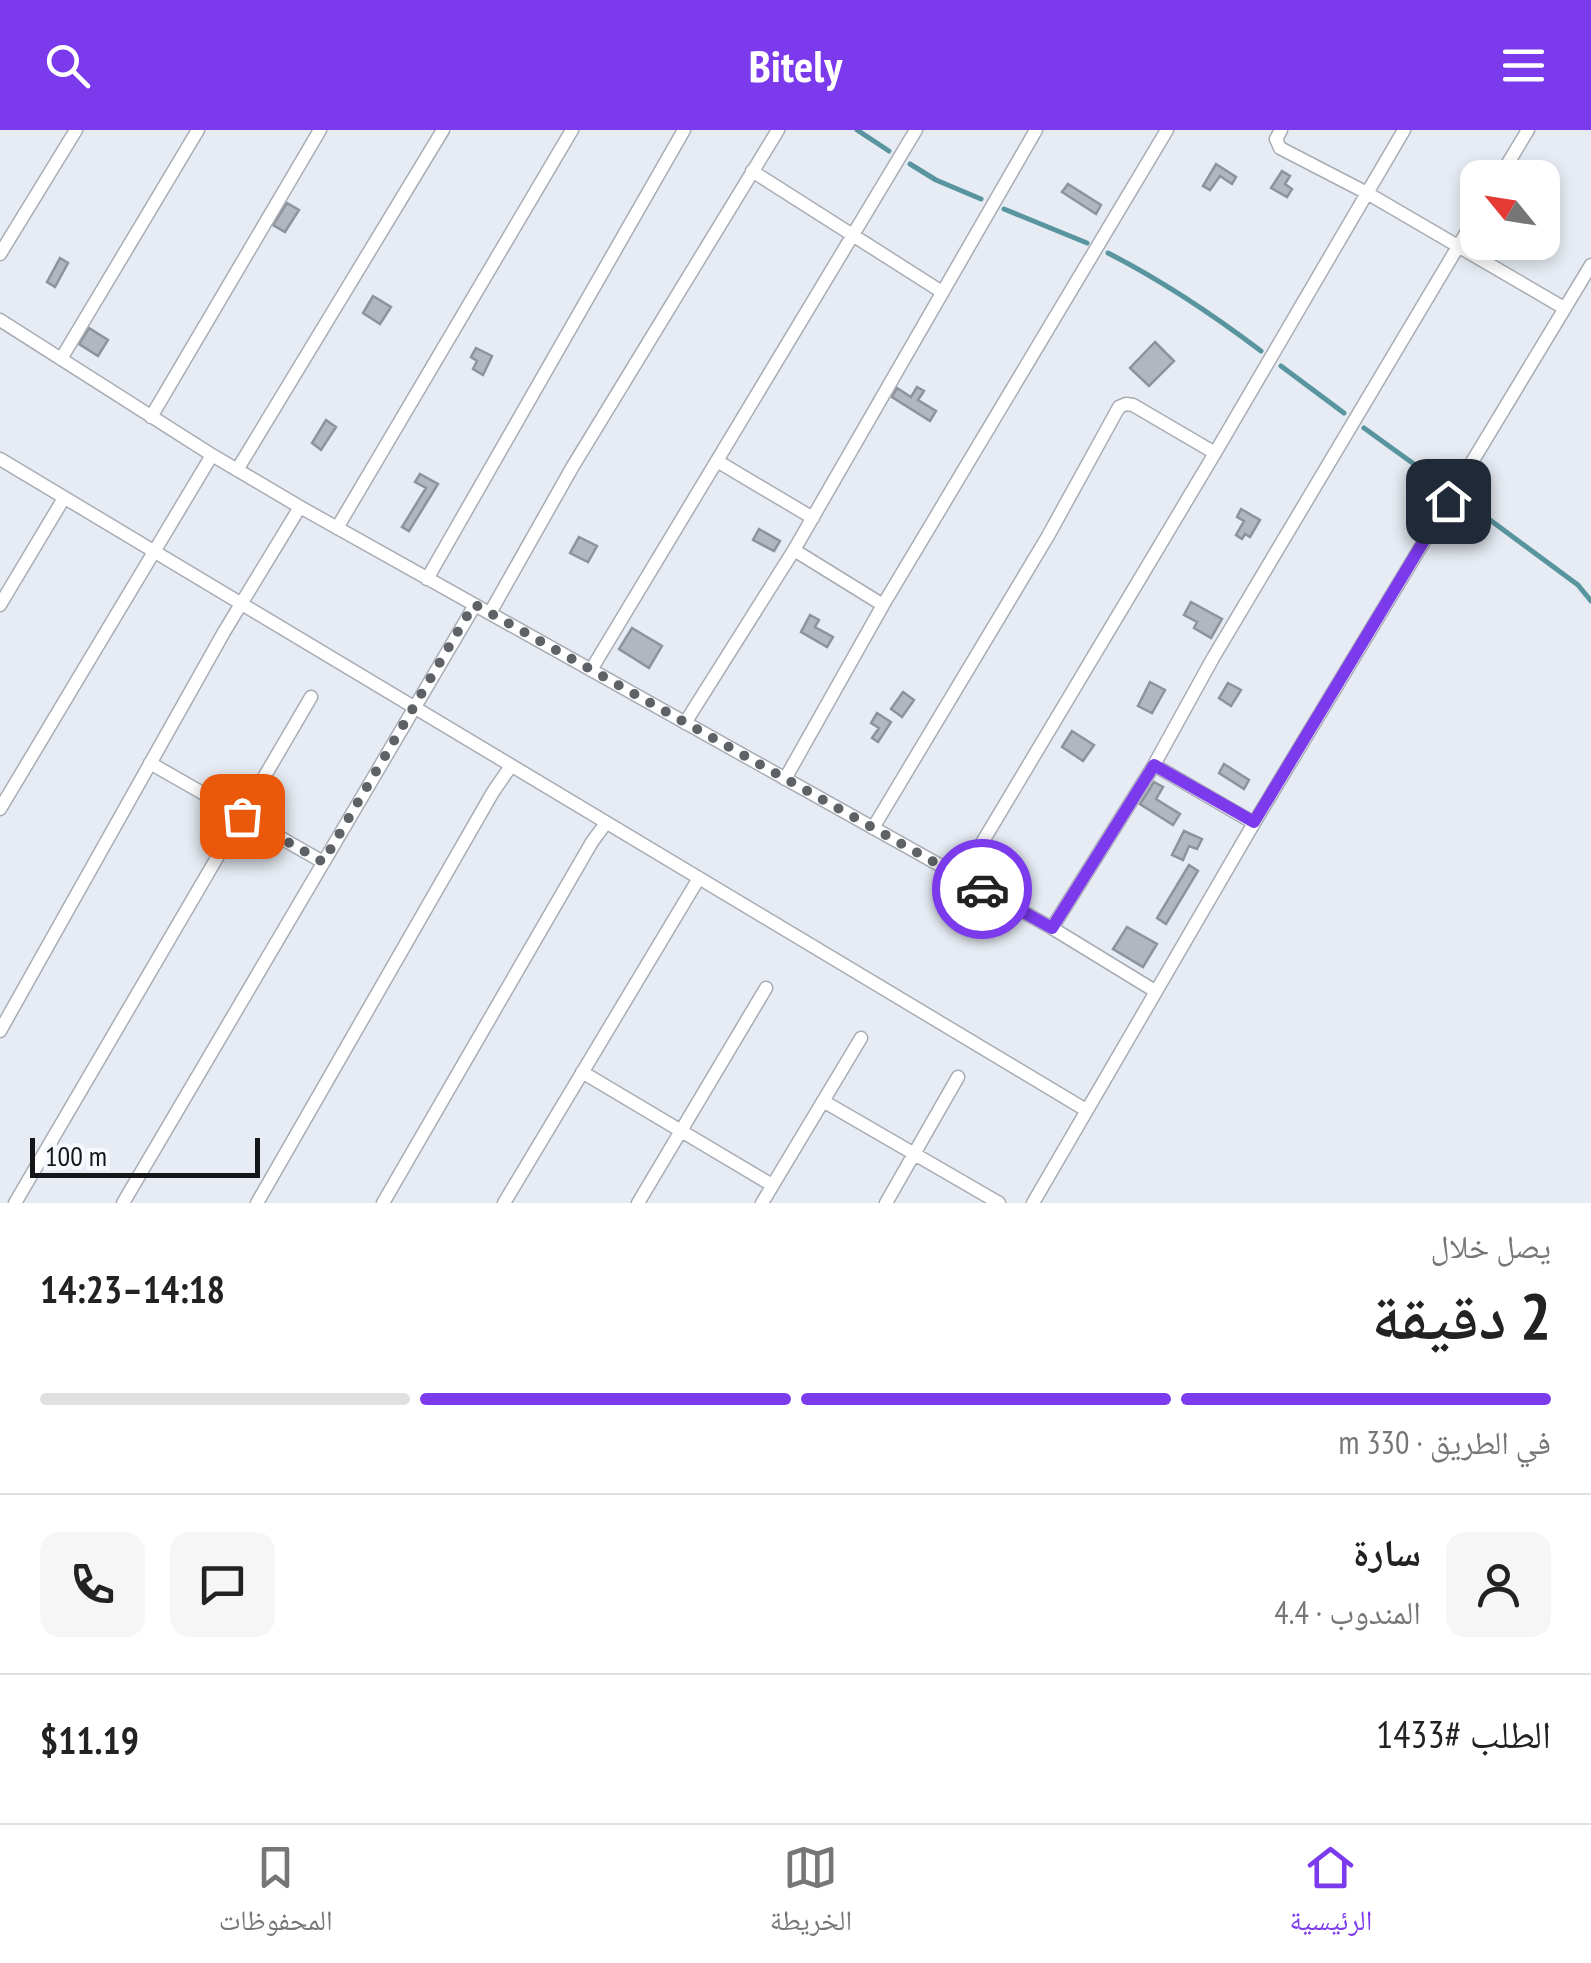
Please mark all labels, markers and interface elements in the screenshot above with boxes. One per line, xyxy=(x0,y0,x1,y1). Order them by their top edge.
text: Bitely xyxy=(749,36,842,94)
icon: search xyxy=(40,38,95,93)
icon: menu xyxy=(1496,38,1551,93)
north arrow xyxy=(1460,160,1560,260)
map controls xyxy=(1460,160,1560,260)
pin xyxy=(1406,459,1491,544)
icon: home xyxy=(1421,474,1476,529)
pin xyxy=(200,774,285,859)
icon: bag xyxy=(215,789,270,844)
courier xyxy=(932,839,1032,939)
icon: car xyxy=(955,862,1010,917)
scale bar xyxy=(30,1133,260,1178)
text: 100 m xyxy=(45,1137,107,1174)
text: يصل خلال xyxy=(1431,1225,1551,1267)
text: 14:18–14:23 xyxy=(40,1264,225,1313)
text: 2 دقيقة xyxy=(1372,1273,1551,1357)
text: في الطريق · 330 m xyxy=(1339,1421,1551,1463)
text: سارة xyxy=(1353,1527,1421,1576)
button: phone xyxy=(40,1532,145,1637)
button: chat xyxy=(170,1532,275,1637)
button: person xyxy=(1446,1532,1551,1637)
text: المندوب · 4.4 xyxy=(1274,1591,1421,1633)
text: الطلب #1433 xyxy=(1376,1709,1551,1758)
text: $11.19 xyxy=(40,1715,139,1764)
tab: المحفوظات xyxy=(219,1840,333,1948)
tab: الخريطة xyxy=(770,1840,852,1948)
tab: الرئيسية xyxy=(1289,1840,1372,1948)

